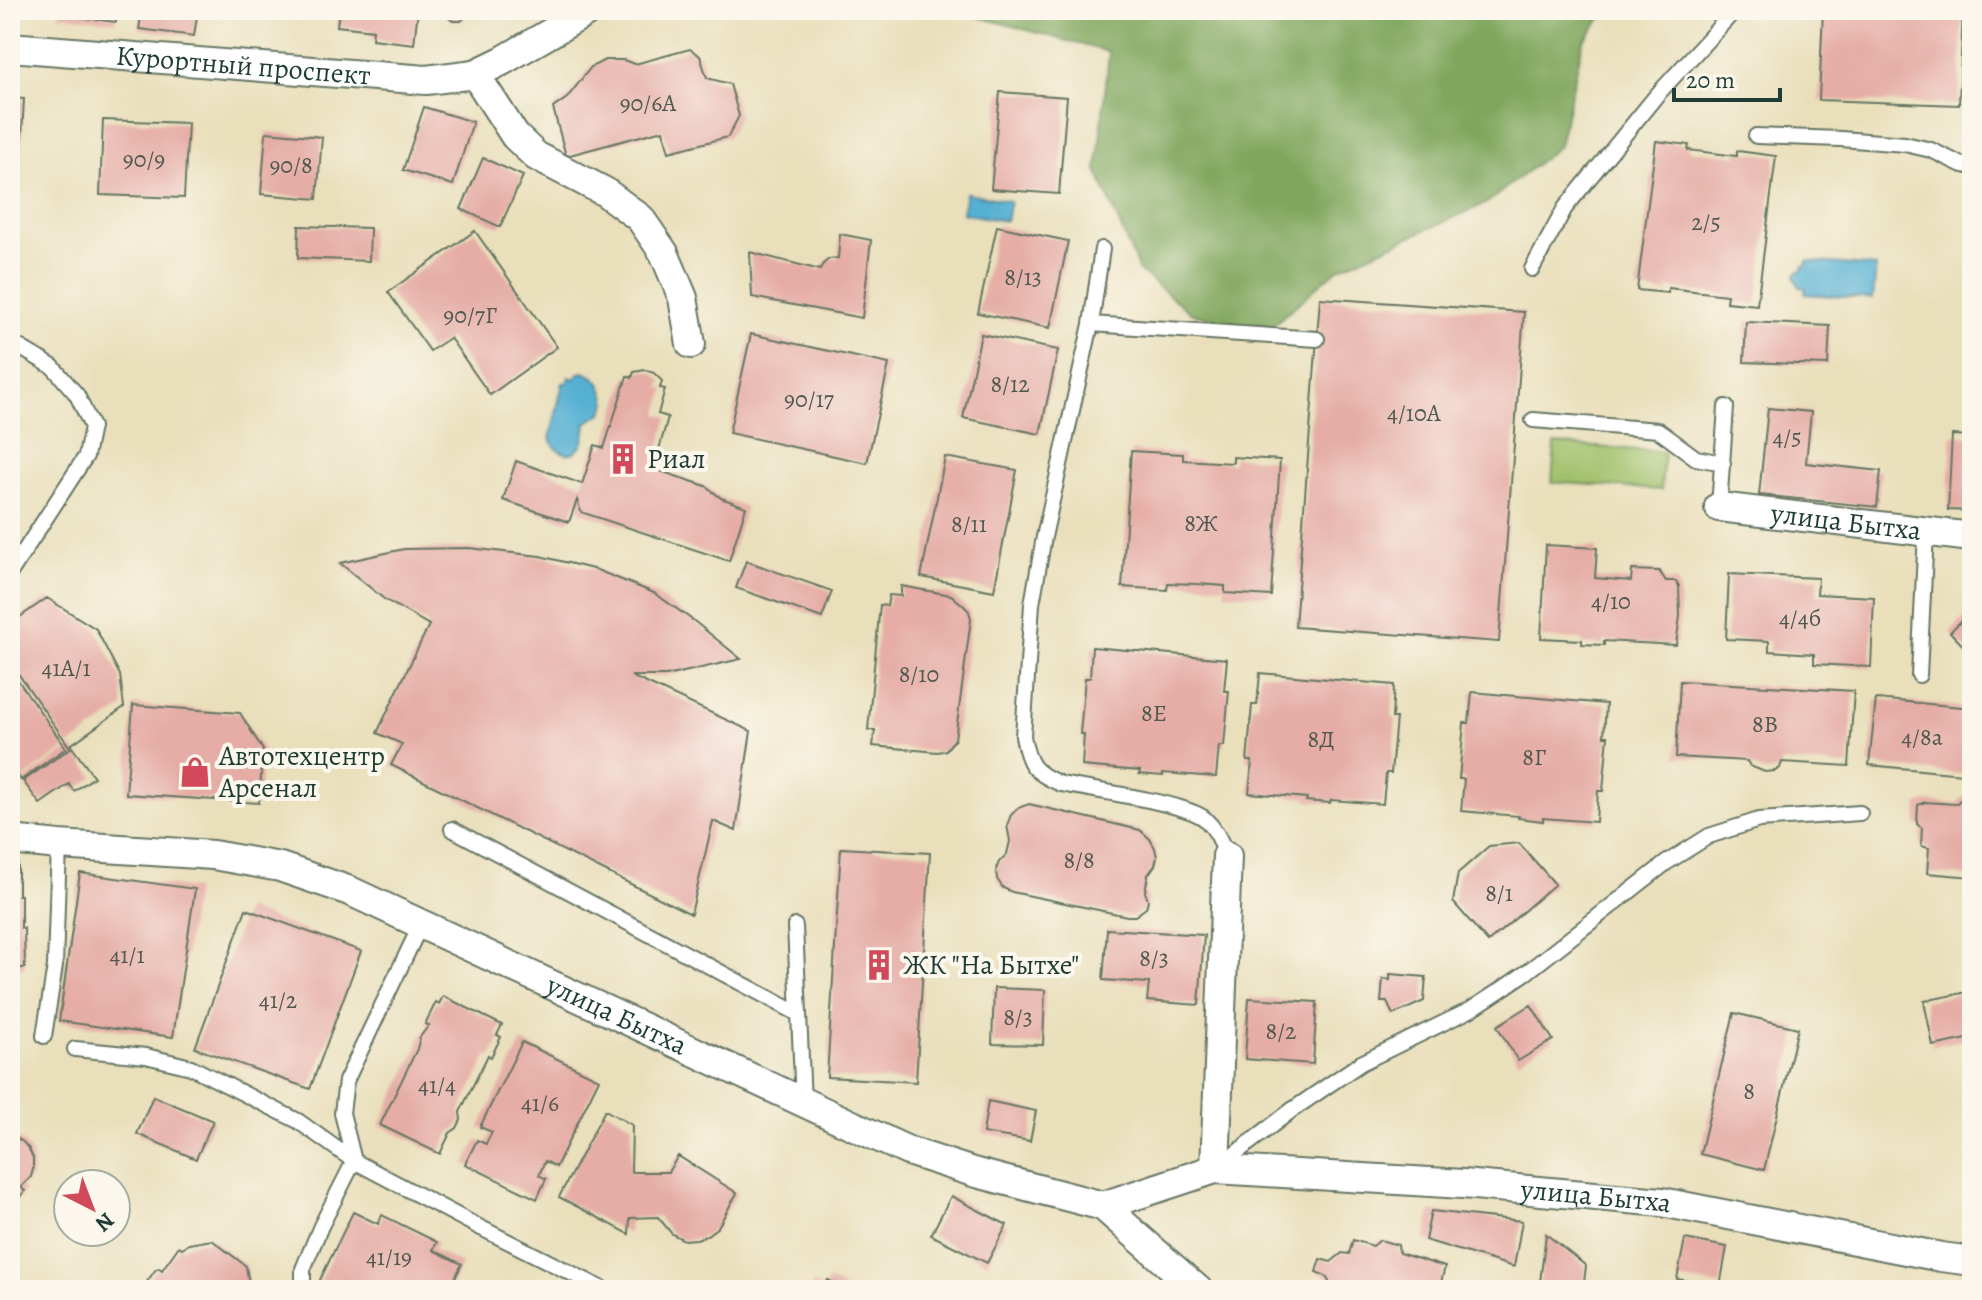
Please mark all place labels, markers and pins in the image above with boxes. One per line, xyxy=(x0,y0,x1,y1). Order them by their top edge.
place label: Риал xyxy=(647,440,705,478)
building icon: Риал xyxy=(606,442,640,476)
place label: Автотехцентр Арсенал xyxy=(218,737,385,807)
shop icon: Автотехцентр Арсенал xyxy=(178,755,212,789)
place label: ЖК "На Бытхе" xyxy=(903,946,1079,984)
building icon: ЖК "На Бытхе" xyxy=(862,948,896,982)

